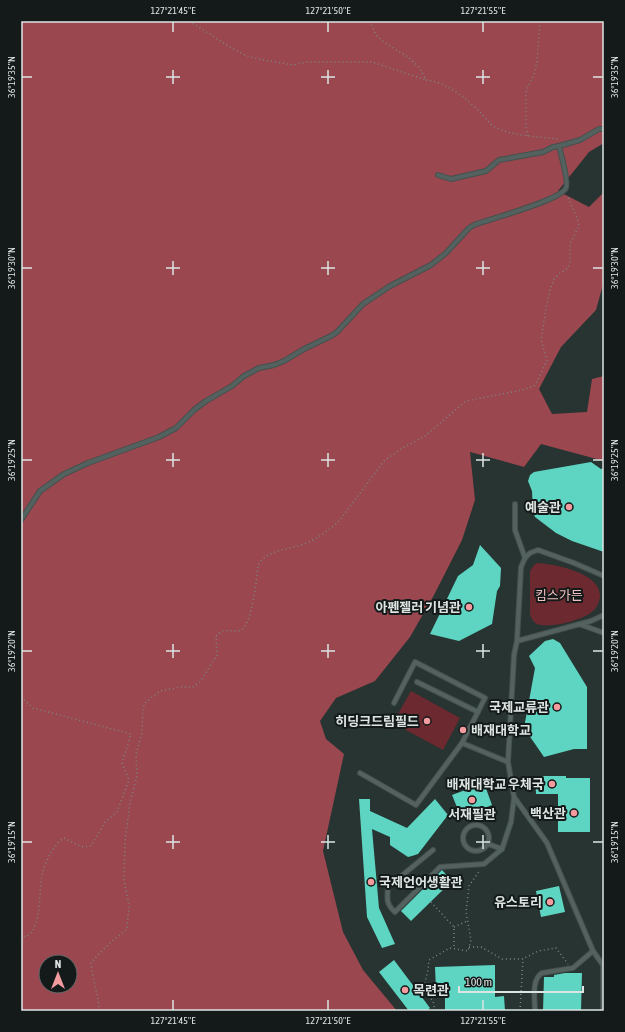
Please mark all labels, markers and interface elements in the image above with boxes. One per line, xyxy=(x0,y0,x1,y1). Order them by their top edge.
text: 127°21'45"E xyxy=(151,5,196,16)
text: 127°21'50"E xyxy=(306,5,351,16)
text: 127°21'55"E xyxy=(461,5,506,16)
text: 36°19'35"N xyxy=(6,56,17,98)
text: 36°19'35"N xyxy=(609,56,620,98)
text: 36°19'30"N xyxy=(6,247,17,289)
text: 36°19'30"N xyxy=(609,247,620,289)
text: 36°19'25"N xyxy=(6,439,17,481)
text: 36°19'25"N xyxy=(609,439,620,481)
place label: 예술관 xyxy=(525,500,561,515)
marker: 예술관 xyxy=(564,502,574,512)
park label: 킴스가든 xyxy=(535,588,583,603)
place label: 아펜젤러 기념관 xyxy=(375,600,461,615)
marker: 아펜젤러 기념관 xyxy=(464,602,474,612)
text: 36°19'20"N xyxy=(6,630,17,672)
text: 36°19'20"N xyxy=(609,630,620,672)
place label: 국제교류관 xyxy=(489,700,549,715)
marker: 국제교류관 xyxy=(552,702,562,712)
place label: 히딩크드림필드 xyxy=(335,714,419,729)
marker: 히딩크드림필드 xyxy=(422,716,432,726)
place label: 배재대학교 xyxy=(471,723,531,738)
marker: 배재대학교 xyxy=(458,725,468,735)
place label: 배재대학교 우체국 xyxy=(447,777,544,792)
marker: 배재대학교 우체국 xyxy=(547,779,557,789)
marker: 서재필관 xyxy=(467,795,477,805)
place label: 백산관 xyxy=(530,806,566,821)
place label: 서재필관 xyxy=(448,807,496,822)
marker: 백산관 xyxy=(569,808,579,818)
text: 36°19'15"N xyxy=(6,821,17,863)
text: 36°19'15"N xyxy=(609,821,620,863)
place label: 국제언어생활관 xyxy=(379,875,463,890)
marker: 국제언어생활관 xyxy=(366,877,376,887)
place label: 유스토리 xyxy=(494,895,542,910)
marker: 유스토리 xyxy=(545,897,555,907)
north arrow xyxy=(38,954,78,994)
text: N xyxy=(55,958,61,970)
scale bar xyxy=(459,968,583,994)
text: 100 m xyxy=(465,975,492,989)
place label: 목련관 xyxy=(413,983,449,998)
marker: 목련관 xyxy=(400,985,410,995)
text: 127°21'45"E xyxy=(151,1015,196,1026)
text: 127°21'50"E xyxy=(306,1015,351,1026)
text: 127°21'55"E xyxy=(461,1015,506,1026)

